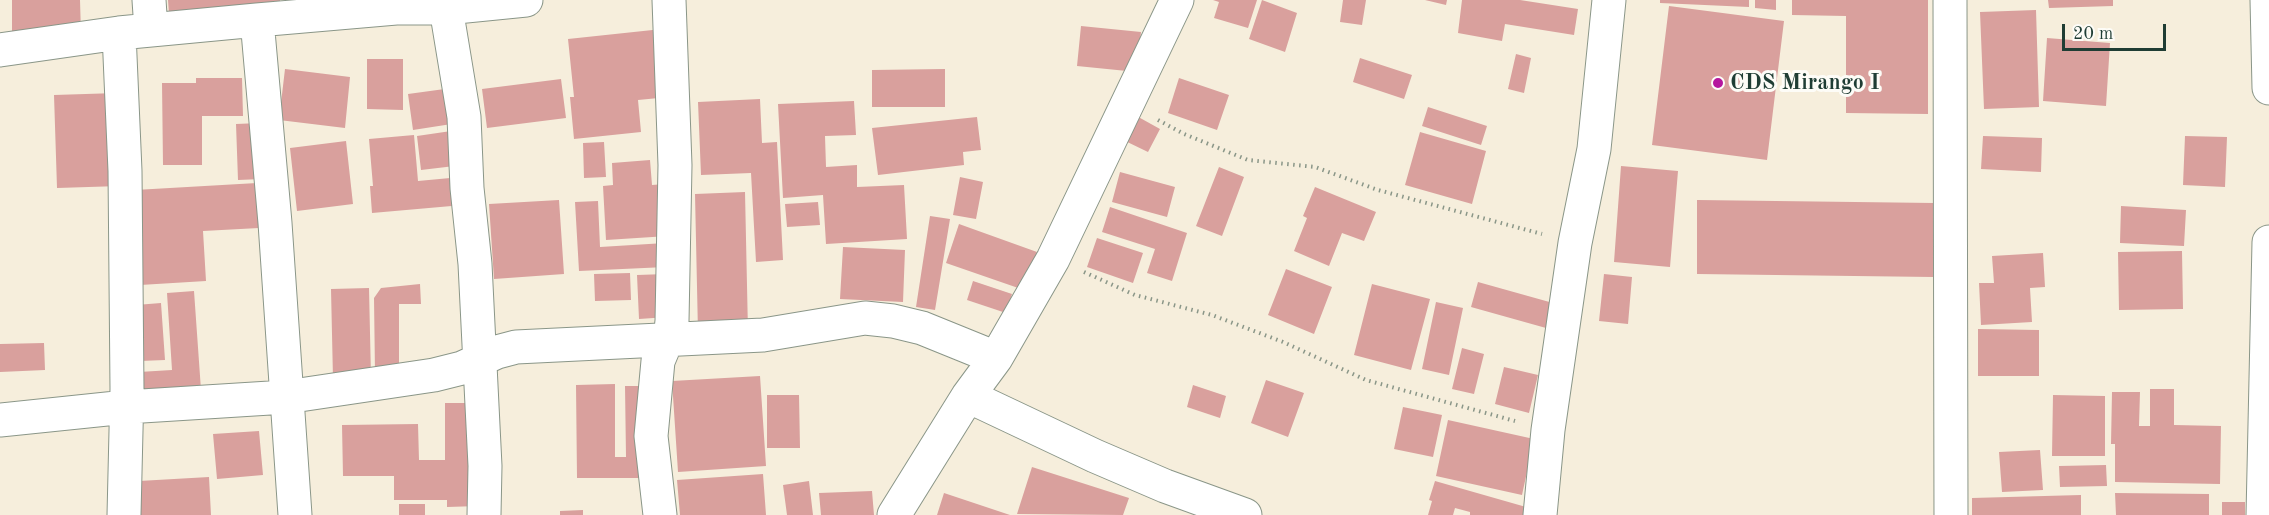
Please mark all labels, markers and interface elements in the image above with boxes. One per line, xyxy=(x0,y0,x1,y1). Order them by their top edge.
scale bar xyxy=(2065,12,2168,50)
text: 20 m xyxy=(2073,25,2113,43)
place label: CDS Mirango I xyxy=(1730,70,1880,96)
marker: CDS Mirango I xyxy=(1711,76,1725,90)

